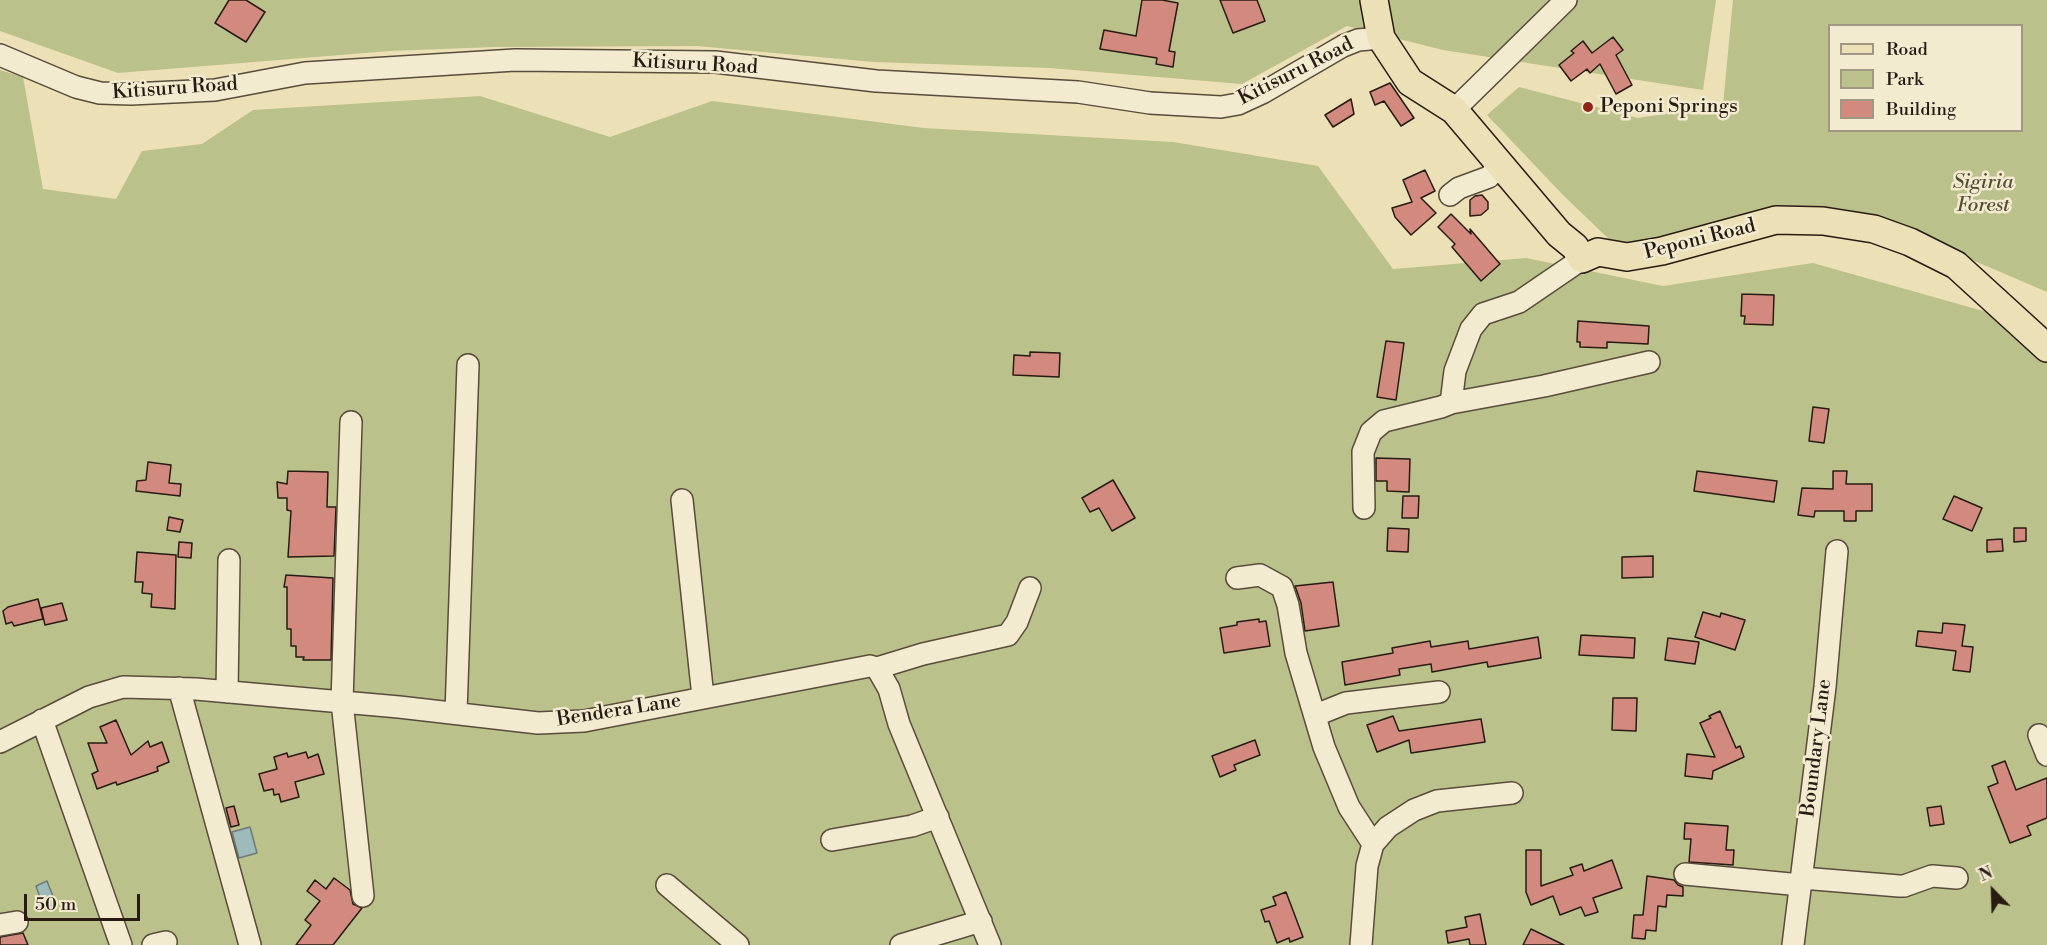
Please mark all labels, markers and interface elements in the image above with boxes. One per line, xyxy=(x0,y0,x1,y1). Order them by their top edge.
legend xyxy=(1828,24,2023,132)
street label: Kitisuru Road xyxy=(1234,33,1358,111)
text: Road xyxy=(1886,38,1928,61)
street label: Kitisuru Road xyxy=(632,50,758,80)
text: Park xyxy=(1886,68,1923,91)
street label: Kitisuru Road xyxy=(111,73,239,105)
place label: Peponi Springs xyxy=(1600,95,1738,119)
text: Building xyxy=(1886,98,1956,121)
marker: Peponi Springs xyxy=(1581,100,1595,114)
park label: Sigiria Forest xyxy=(1953,171,2013,218)
street label: Peponi Road xyxy=(1642,215,1758,265)
street label: Boundary Lane xyxy=(1797,678,1837,818)
street label: Bendera Lane xyxy=(555,689,683,733)
north arrow xyxy=(1963,861,2023,921)
text: N xyxy=(1976,863,1996,886)
scale bar xyxy=(27,882,142,920)
text: 50 m xyxy=(35,893,76,916)

